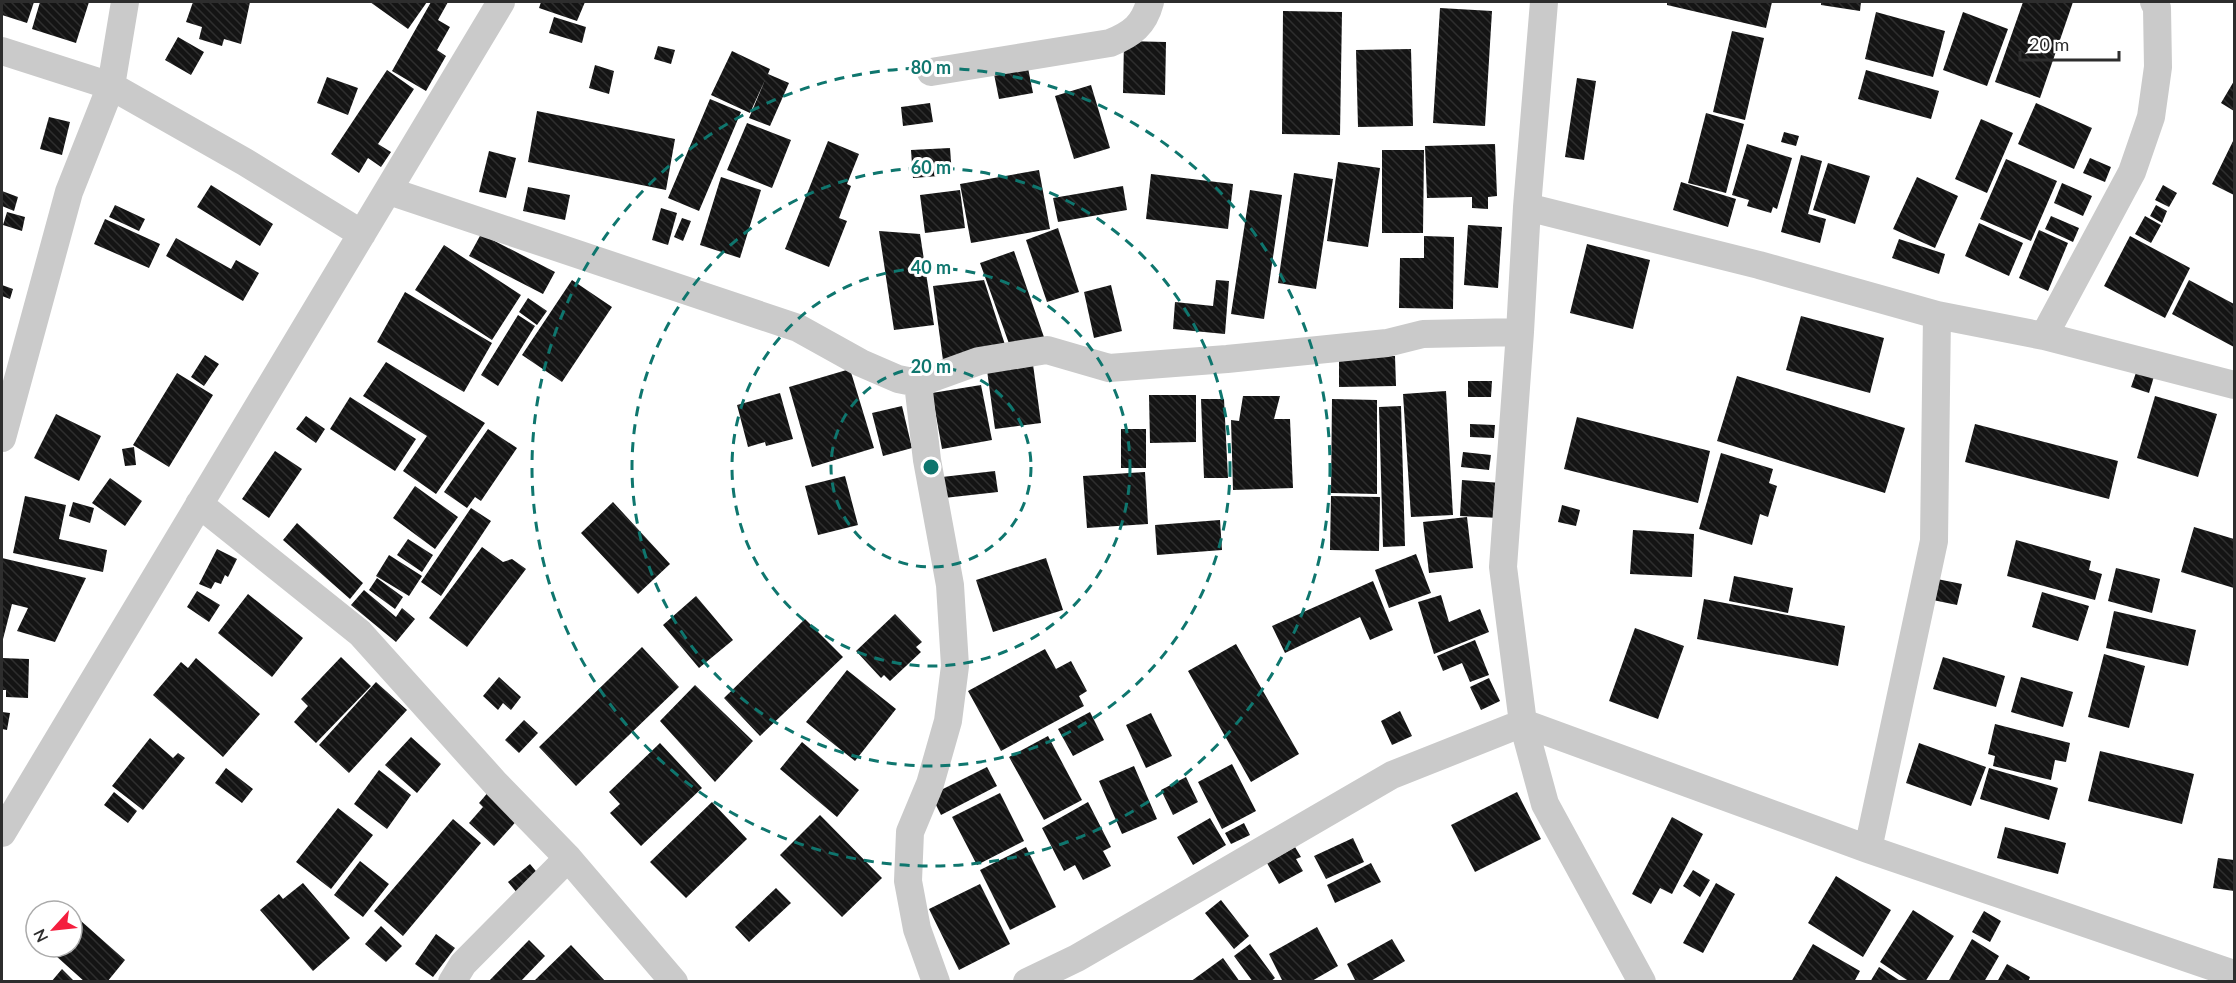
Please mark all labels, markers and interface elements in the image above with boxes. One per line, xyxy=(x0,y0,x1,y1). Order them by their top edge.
scale bar xyxy=(2020,24,2119,62)
text: 20 m xyxy=(2029,33,2069,55)
text: 80 m xyxy=(911,56,951,78)
text: 60 m xyxy=(911,156,951,178)
text: 40 m xyxy=(911,256,951,278)
text: 20 m xyxy=(911,355,951,377)
centre of rings xyxy=(921,457,941,477)
north arrow xyxy=(24,899,84,959)
text: N xyxy=(29,926,51,946)

